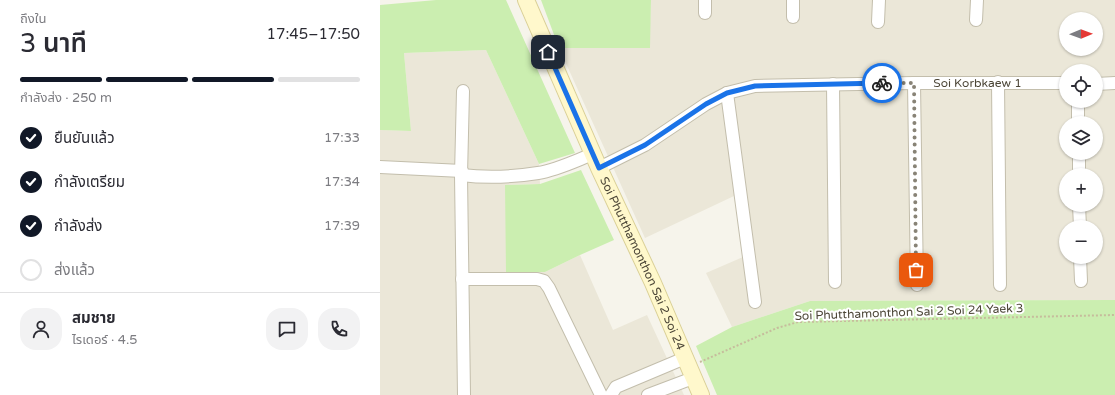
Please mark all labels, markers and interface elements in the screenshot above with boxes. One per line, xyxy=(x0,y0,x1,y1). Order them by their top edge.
text: ถึงใน xyxy=(20,11,46,27)
north arrow xyxy=(1059,12,1103,56)
map controls xyxy=(1059,12,1103,264)
text: 17:45–17:50 xyxy=(267,25,360,43)
text: 3 นาที xyxy=(20,28,87,59)
pin xyxy=(531,35,565,69)
icon: home xyxy=(537,41,559,63)
courier xyxy=(862,63,902,103)
button: locate xyxy=(1059,64,1103,108)
icon: bike xyxy=(871,72,893,94)
street label: Soi Korbkaew 1 xyxy=(933,76,1022,90)
text: กำลังส่ง · 250 m xyxy=(20,90,112,106)
button: layers xyxy=(1059,116,1103,160)
icon: check xyxy=(20,127,42,149)
text: ยืนยันแล้ว xyxy=(54,129,115,147)
text: 17:33 xyxy=(324,130,360,146)
button: + xyxy=(1059,168,1103,212)
icon: check xyxy=(20,171,42,193)
text: กำลังเตรียม xyxy=(54,173,125,191)
text: 17:34 xyxy=(324,174,360,190)
street label: Soi Phutthamonthon Sai 2 Soi 24 xyxy=(597,175,688,352)
icon: check xyxy=(20,215,42,237)
text: กำลังส่ง xyxy=(54,217,102,235)
text: 17:39 xyxy=(324,218,360,234)
button: − xyxy=(1059,220,1103,264)
pin xyxy=(899,253,933,287)
icon: bag xyxy=(905,259,927,281)
text: ส่งแล้ว xyxy=(54,261,95,279)
street label: Soi Phutthamonthon Sai 2 Soi 24 Yaek 3 xyxy=(794,301,1024,323)
button: person xyxy=(20,308,62,350)
button: chat xyxy=(266,308,308,350)
button: phone xyxy=(318,308,360,350)
text: สมชาย xyxy=(72,309,116,327)
text: ไรเดอร์ · 4.5 xyxy=(72,332,138,348)

